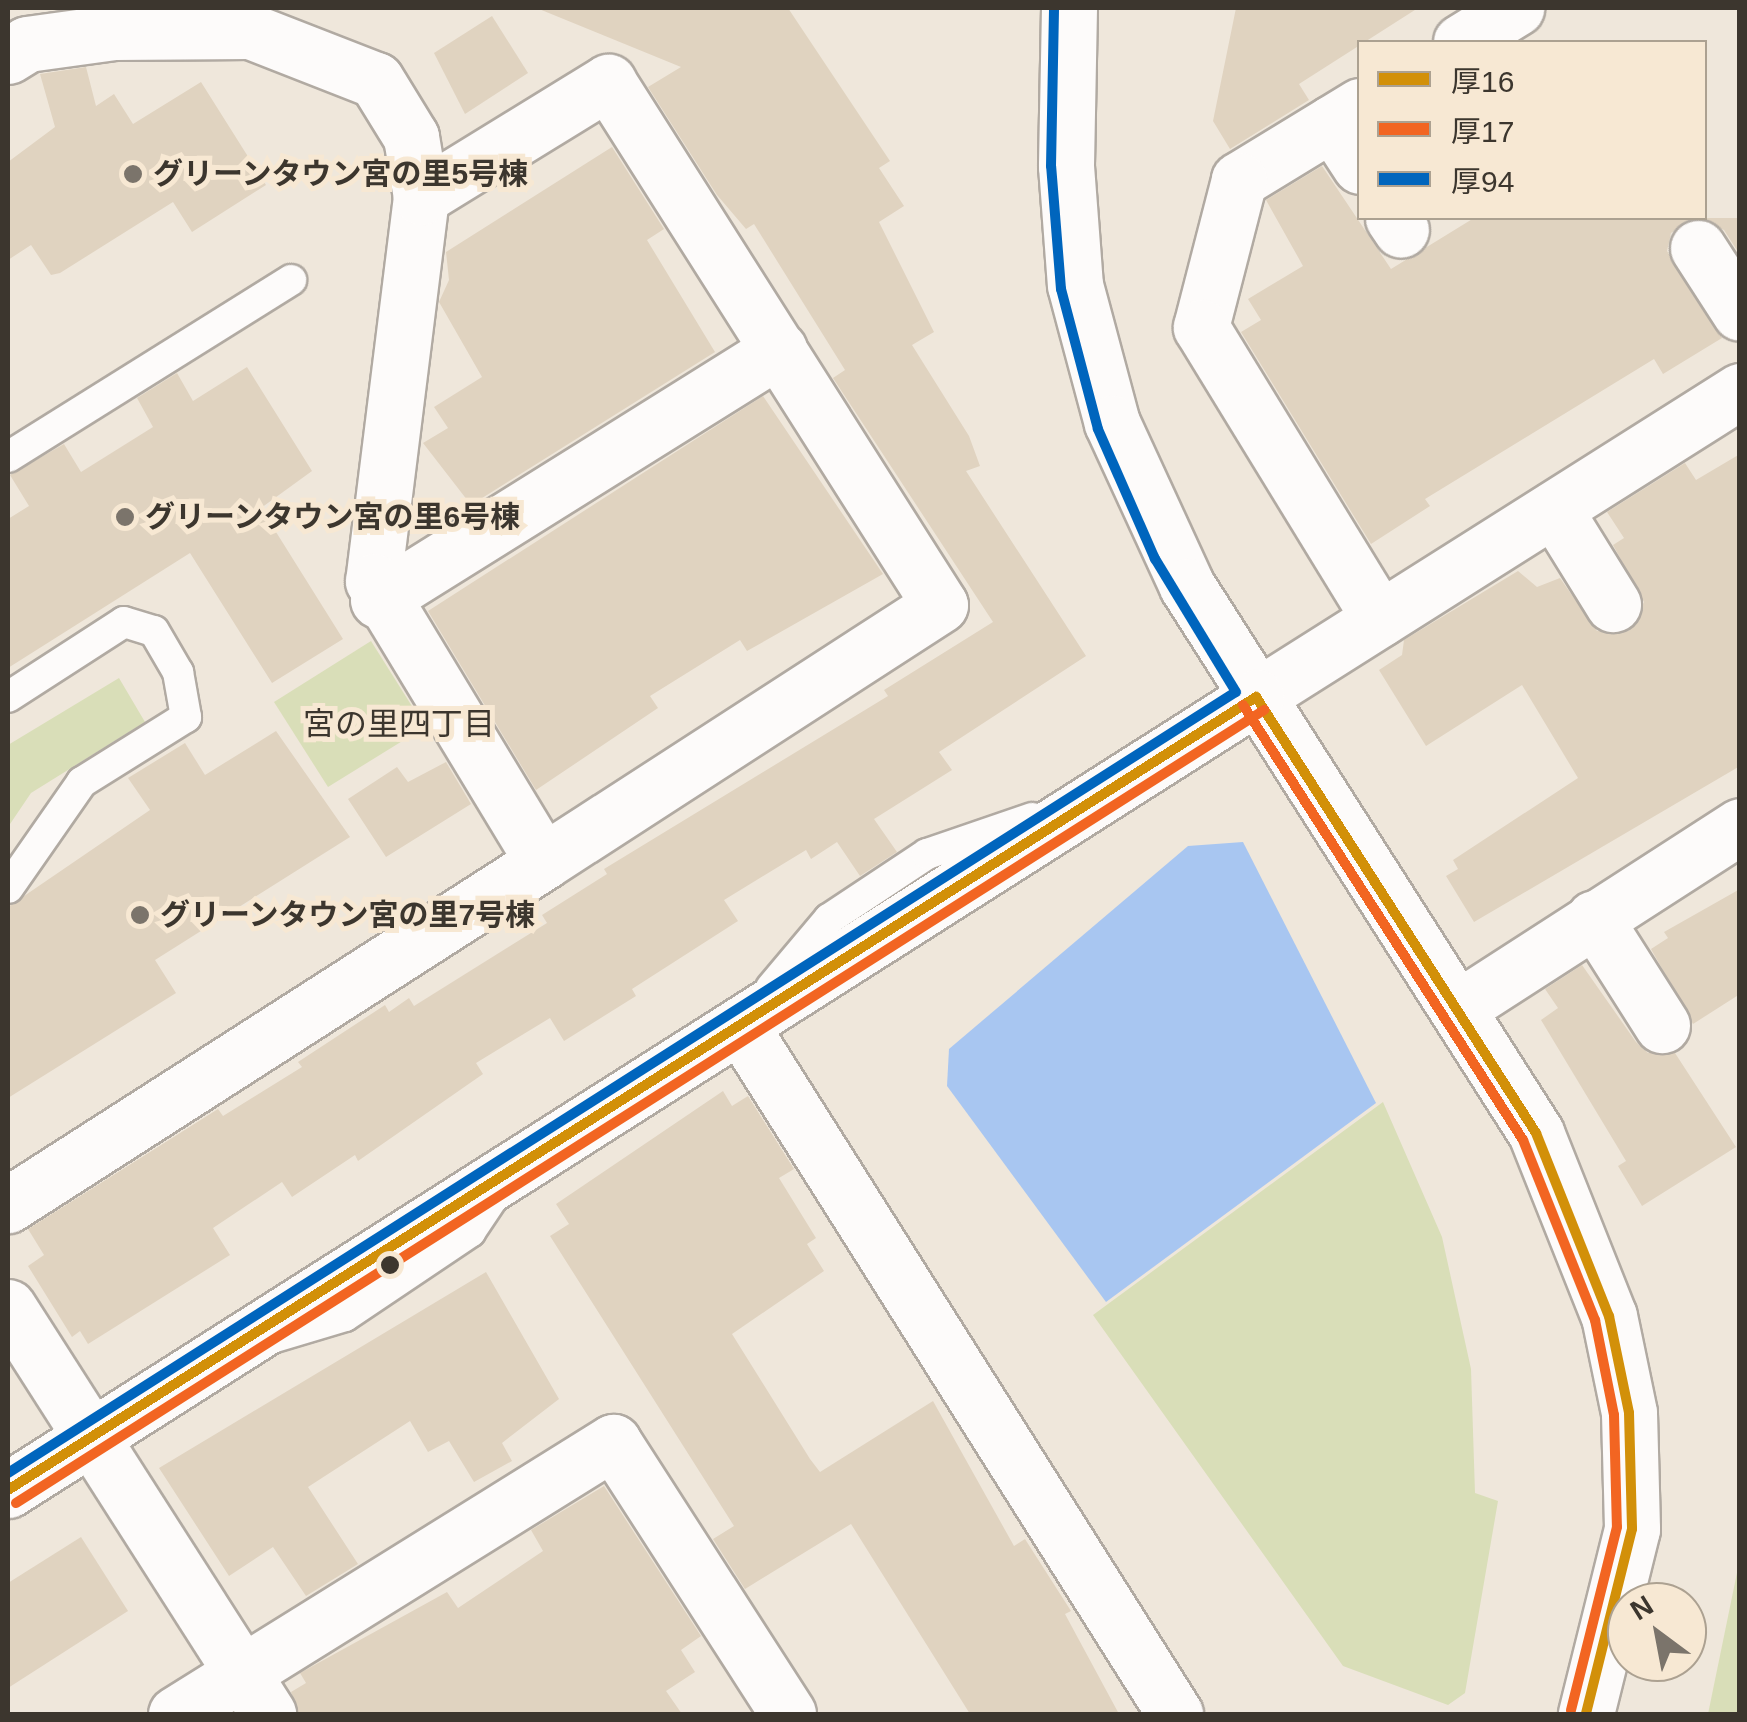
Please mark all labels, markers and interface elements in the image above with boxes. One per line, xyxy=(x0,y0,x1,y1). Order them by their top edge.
legend xyxy=(1357,40,1707,220)
text: 厚16 xyxy=(1451,65,1514,98)
text: 厚17 xyxy=(1451,115,1514,148)
place label: グリーンタウン宮の里5号棟 xyxy=(153,156,530,192)
marker: グリーンタウン宮の里5号棟 xyxy=(122,163,144,185)
text: 厚94 xyxy=(1451,165,1514,198)
place label: グリーンタウン宮の里6号棟 xyxy=(145,499,522,535)
marker: グリーンタウン宮の里6号棟 xyxy=(114,506,136,528)
district label: 宮の里四丁目 xyxy=(303,705,495,743)
place label: グリーンタウン宮の里7号棟 xyxy=(160,897,537,933)
marker: グリーンタウン宮の里7号棟 xyxy=(129,904,151,926)
unlabelled marker xyxy=(380,1255,400,1275)
north arrow xyxy=(1607,1582,1707,1682)
text: N xyxy=(1625,1589,1659,1626)

